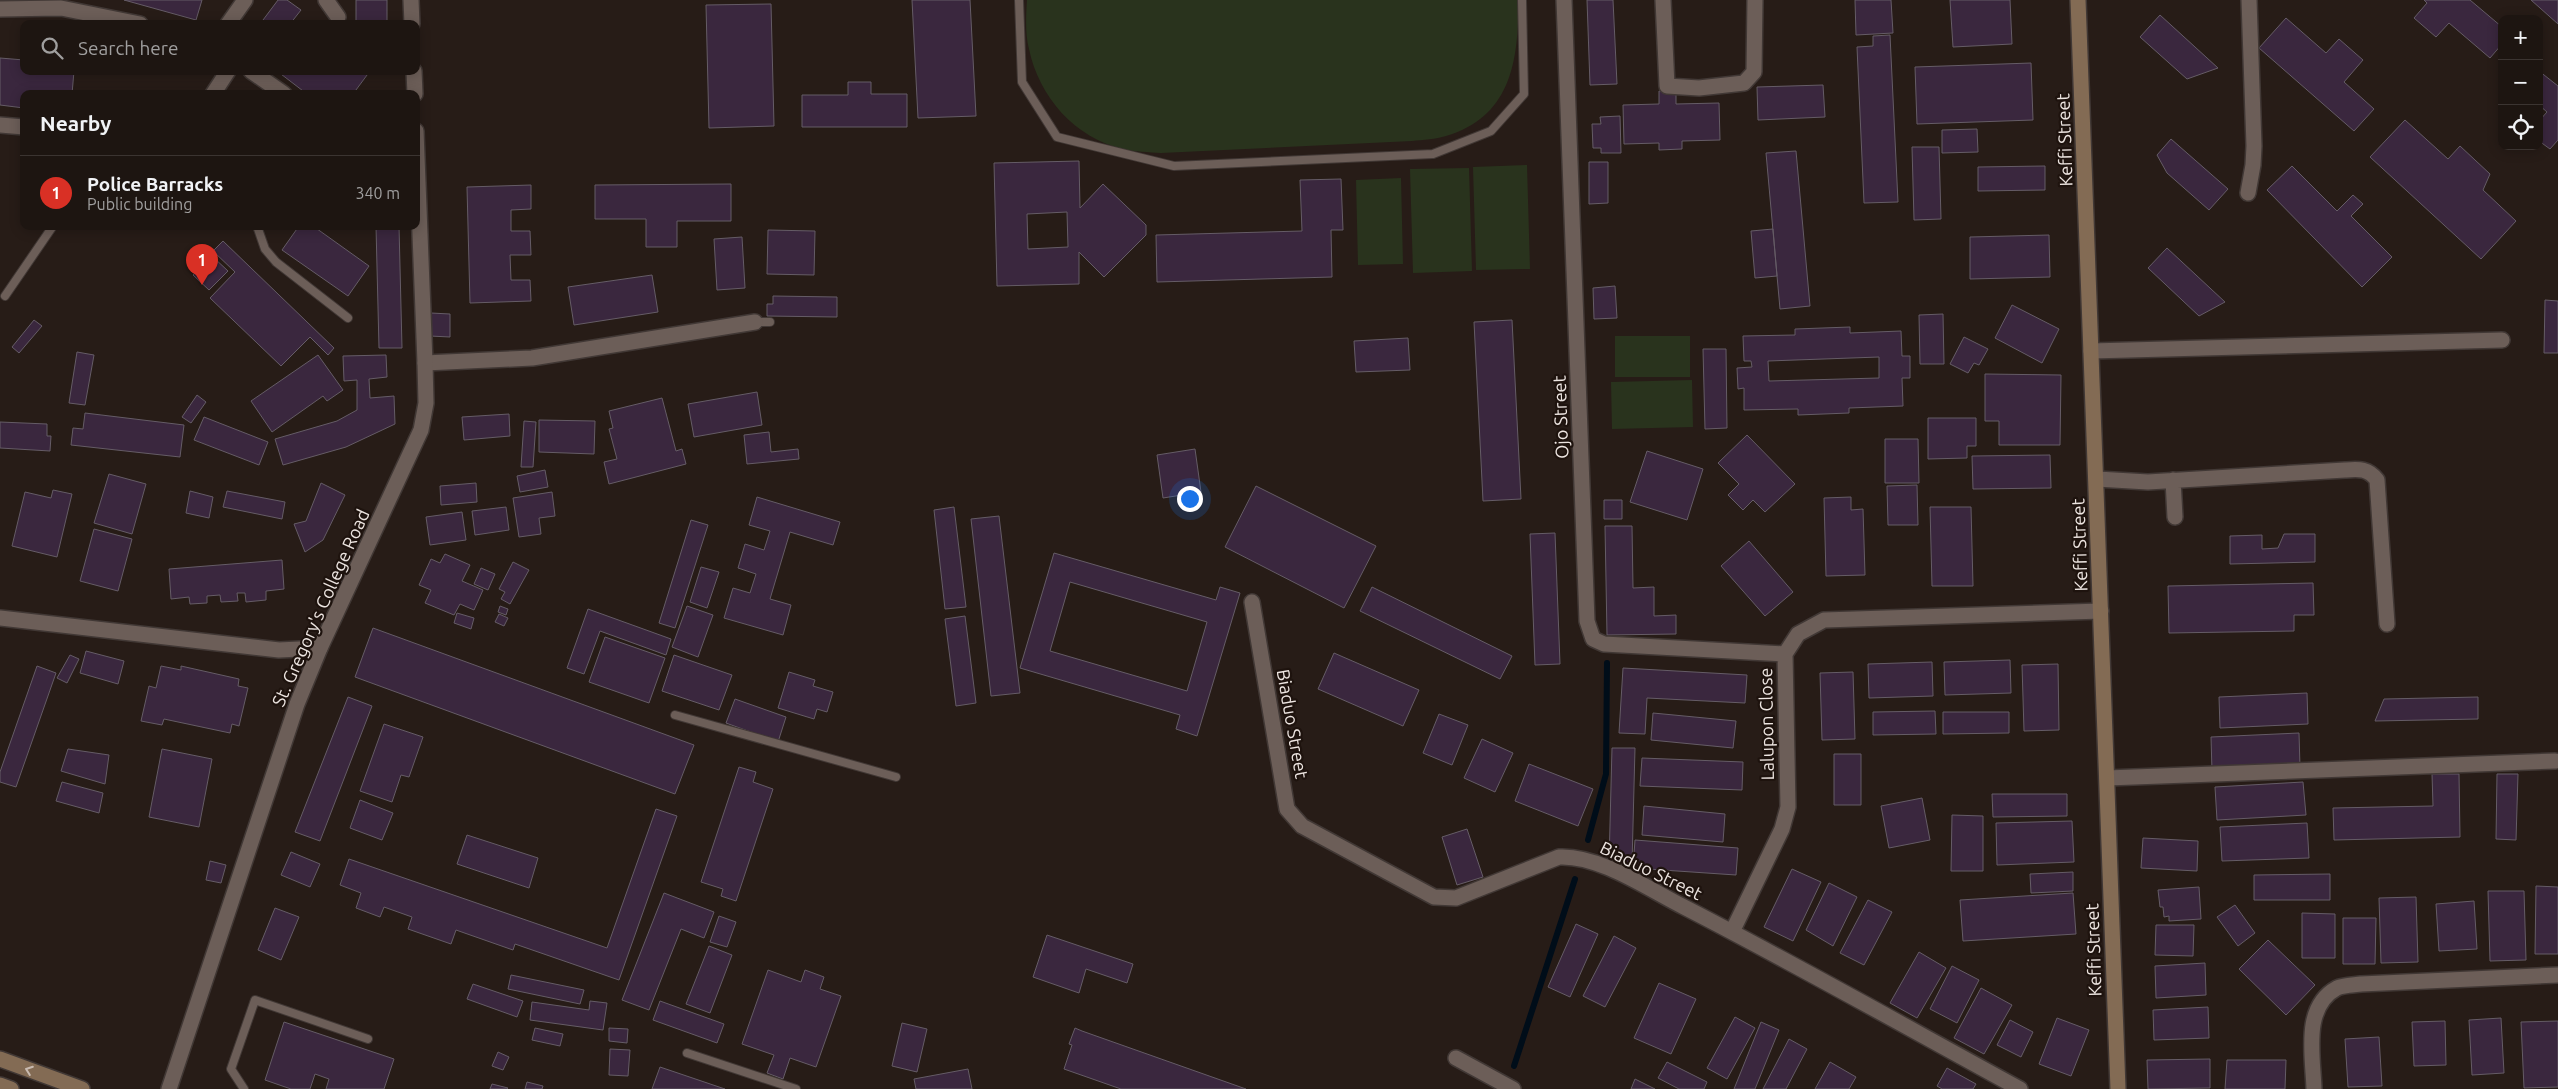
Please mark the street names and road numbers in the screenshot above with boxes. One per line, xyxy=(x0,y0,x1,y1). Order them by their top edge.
street label: Keffi Street xyxy=(2052,93,2076,187)
street label: Ojo Street xyxy=(1549,375,1571,459)
street label: Keffi Street xyxy=(2067,498,2091,592)
street label: St. Gregory's College Road xyxy=(267,506,373,709)
street label: Lalupon Close xyxy=(1755,667,1777,781)
street label: Biaduo Street xyxy=(1274,668,1312,780)
street label: Biaduo Street xyxy=(1597,837,1706,903)
street label: Keffi Street xyxy=(2081,903,2105,997)

